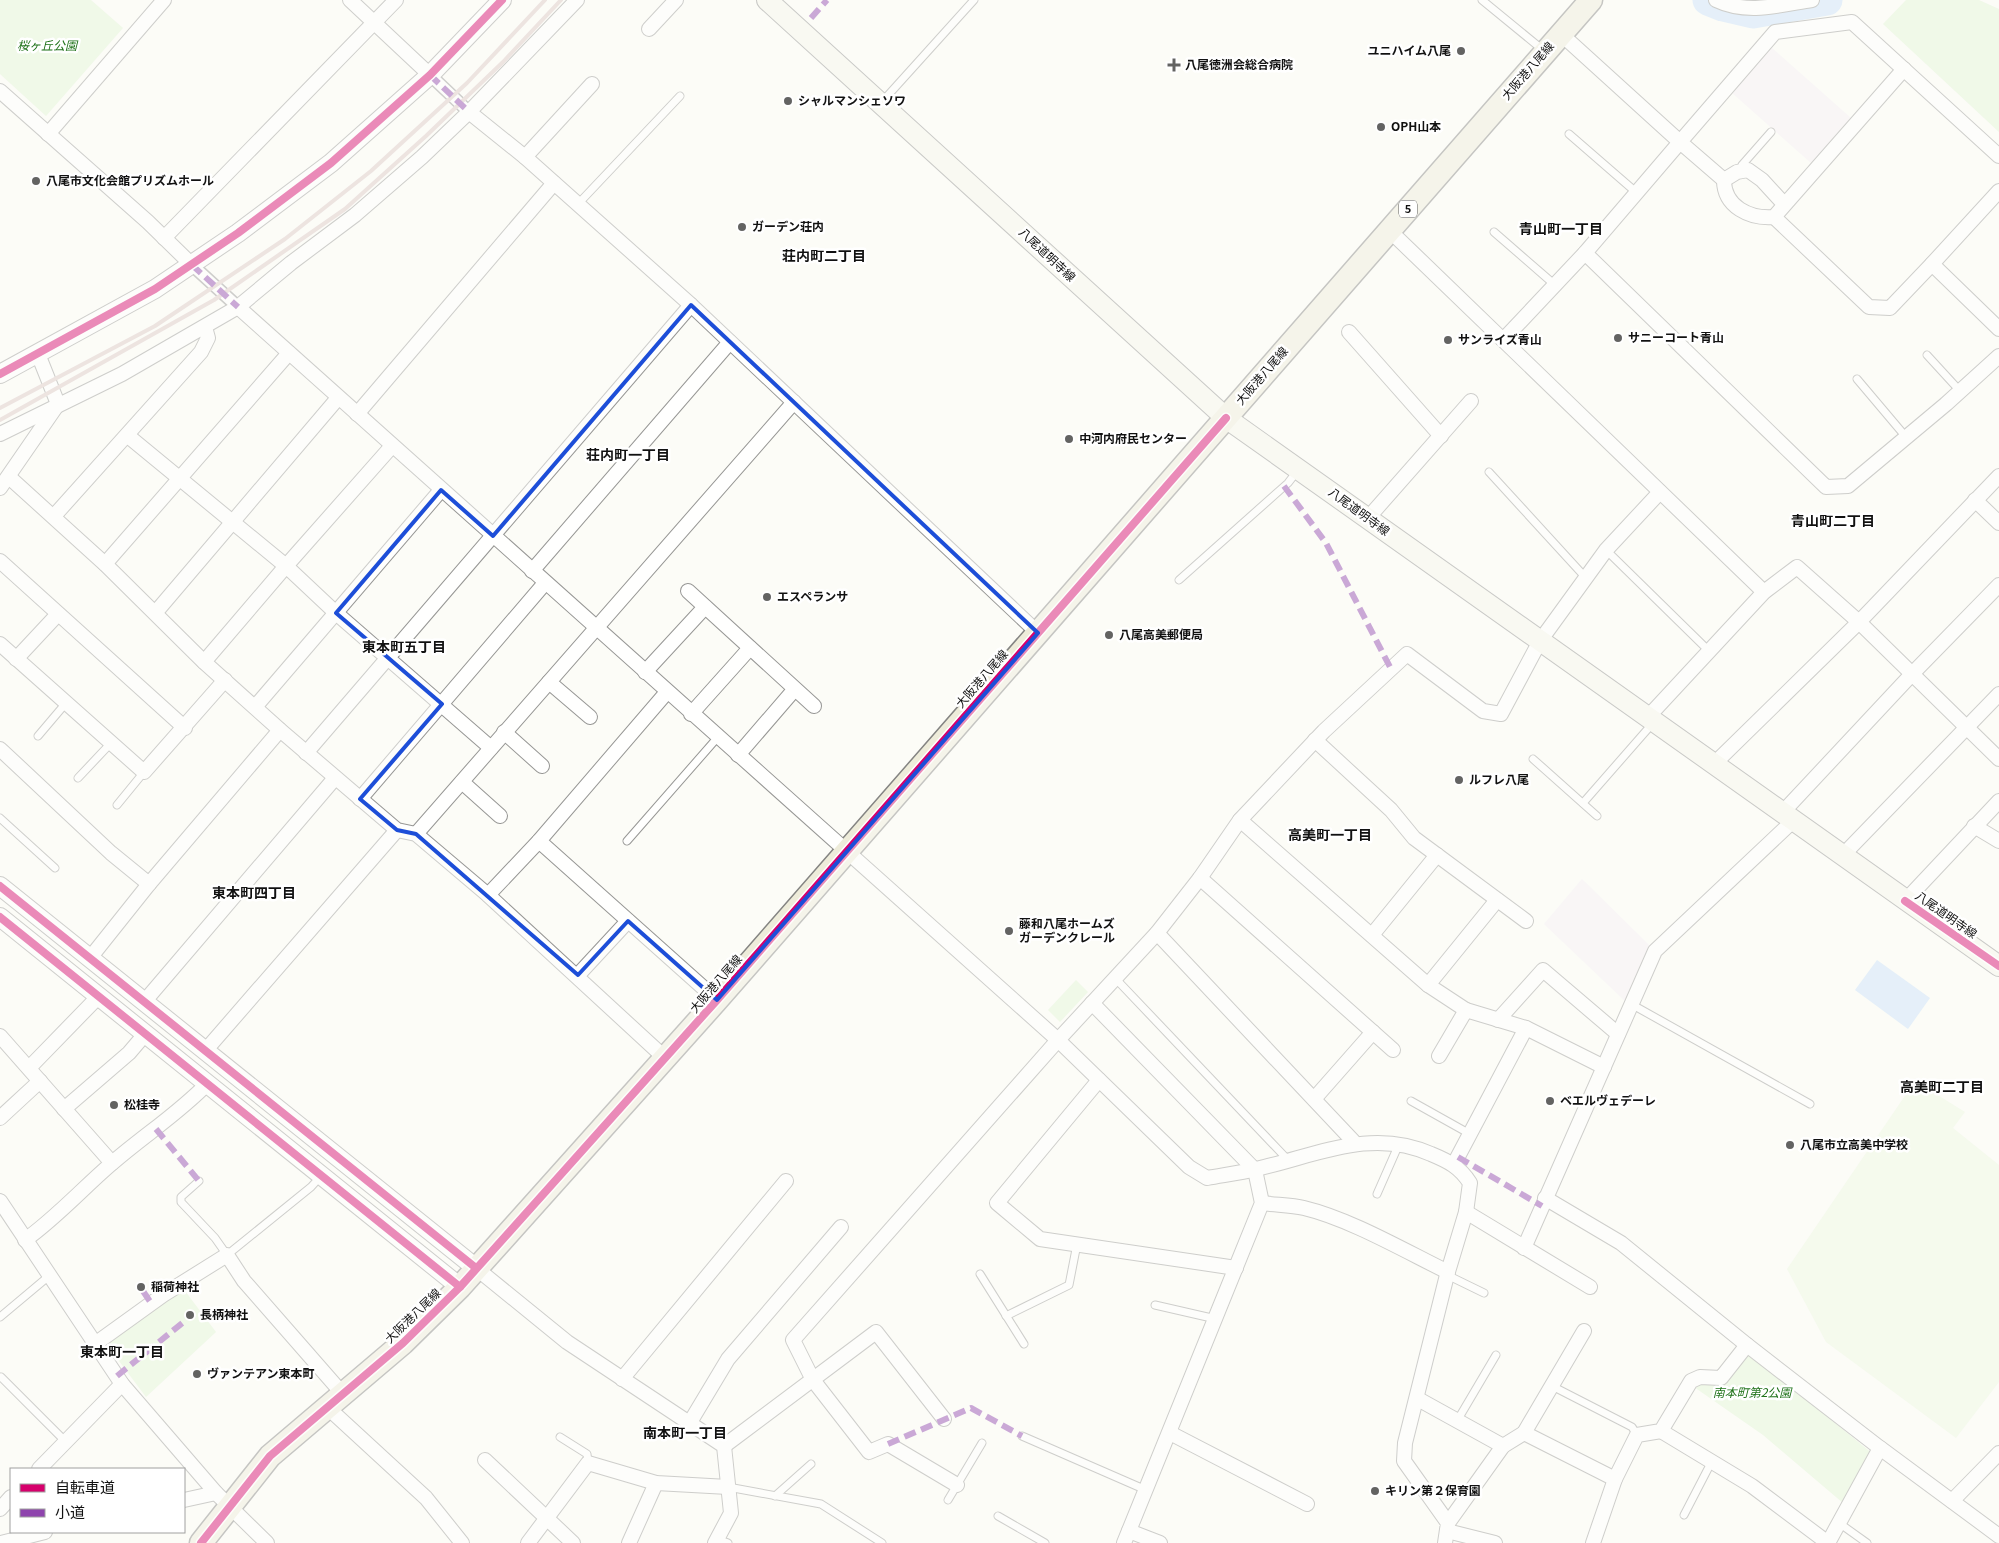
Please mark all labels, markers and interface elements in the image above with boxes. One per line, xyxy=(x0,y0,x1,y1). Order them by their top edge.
park label: 桜ヶ丘公園 xyxy=(17,36,79,53)
street label: 大阪港八尾線 xyxy=(1497,37,1557,103)
place label: ユニハイム八尾 xyxy=(1367,41,1451,58)
marker: ユニハイム八尾 xyxy=(1455,45,1467,57)
place label: 八尾徳洲会総合病院 xyxy=(1185,55,1293,72)
marker: 八尾徳洲会総合病院 xyxy=(1167,58,1181,72)
place label: シャルマンシェソワ xyxy=(798,91,906,108)
marker: シャルマンシェソワ xyxy=(782,95,794,107)
place label: OPH山本 xyxy=(1391,117,1441,134)
marker: OPH山本 xyxy=(1375,121,1387,133)
place label: 八尾市文化会館プリズムホール xyxy=(46,171,214,188)
marker: 八尾市文化会館プリズムホール xyxy=(30,175,42,187)
road number: 5 xyxy=(1399,200,1417,218)
place label: ガーデン荘内 xyxy=(752,217,824,234)
district label: 青山町一丁目 xyxy=(1519,218,1603,238)
marker: ガーデン荘内 xyxy=(736,221,748,233)
street label: 八尾道明寺線 xyxy=(1016,223,1080,285)
district label: 荘内町二丁目 xyxy=(782,245,866,265)
place label: サニーコート青山 xyxy=(1628,328,1724,345)
place label: サンライズ青山 xyxy=(1458,330,1542,347)
marker: サニーコート青山 xyxy=(1612,332,1624,344)
marker: サンライズ青山 xyxy=(1442,334,1454,346)
street label: 大阪港八尾線 xyxy=(1231,342,1291,408)
place label: 中河内府民センター xyxy=(1079,429,1187,446)
marker: 中河内府民センター xyxy=(1063,433,1075,445)
district label: 荘内町一丁目 xyxy=(586,444,670,464)
street label: 八尾道明寺線 xyxy=(1326,483,1394,539)
district label: 青山町二丁目 xyxy=(1791,510,1875,530)
place label: エスペランサ xyxy=(777,587,848,604)
marker: エスペランサ xyxy=(761,591,773,603)
place label: 八尾高美郵便局 xyxy=(1119,625,1203,642)
marker: 八尾高美郵便局 xyxy=(1103,629,1115,641)
district label: 東本町五丁目 xyxy=(362,636,446,656)
street label: 大阪港八尾線 xyxy=(951,645,1011,711)
place label: ルフレ八尾 xyxy=(1469,770,1529,787)
marker: ルフレ八尾 xyxy=(1453,774,1465,786)
district label: 高美町一丁目 xyxy=(1288,824,1372,844)
district label: 東本町四丁目 xyxy=(212,882,296,902)
street label: 八尾道明寺線 xyxy=(1912,886,1981,941)
place label: 藤和八尾ホームズ ガーデンクレール xyxy=(1019,914,1115,945)
marker: 藤和八尾ホームズ ガーデンクレール xyxy=(1003,925,1015,937)
street label: 大阪港八尾線 xyxy=(685,950,745,1016)
district label: 高美町二丁目 xyxy=(1900,1076,1984,1096)
place label: ベエルヴェデーレ xyxy=(1560,1091,1656,1108)
place label: 松桂寺 xyxy=(124,1095,160,1112)
marker: ベエルヴェデーレ xyxy=(1544,1095,1556,1107)
marker: 松桂寺 xyxy=(108,1099,120,1111)
place label: 八尾市立高美中学校 xyxy=(1800,1135,1908,1152)
marker: 八尾市立高美中学校 xyxy=(1784,1139,1796,1151)
place label: 稲荷神社 xyxy=(151,1277,199,1294)
marker: 稲荷神社 xyxy=(135,1281,147,1293)
street label: 大阪港八尾線 xyxy=(380,1284,444,1346)
place label: 長柄神社 xyxy=(200,1305,248,1322)
marker: 長柄神社 xyxy=(184,1309,196,1321)
district label: 東本町一丁目 xyxy=(80,1341,164,1361)
place label: ヴァンテアン東本町 xyxy=(207,1364,315,1381)
marker: ヴァンテアン東本町 xyxy=(191,1368,203,1380)
park label: 南本町第2公園 xyxy=(1713,1383,1793,1400)
district label: 南本町一丁目 xyxy=(643,1422,727,1442)
legend xyxy=(10,1468,185,1533)
text: 自転車道 xyxy=(55,1476,115,1497)
place label: キリン第２保育園 xyxy=(1385,1481,1481,1498)
marker: キリン第２保育園 xyxy=(1369,1485,1381,1497)
text: 小道 xyxy=(55,1501,85,1522)

